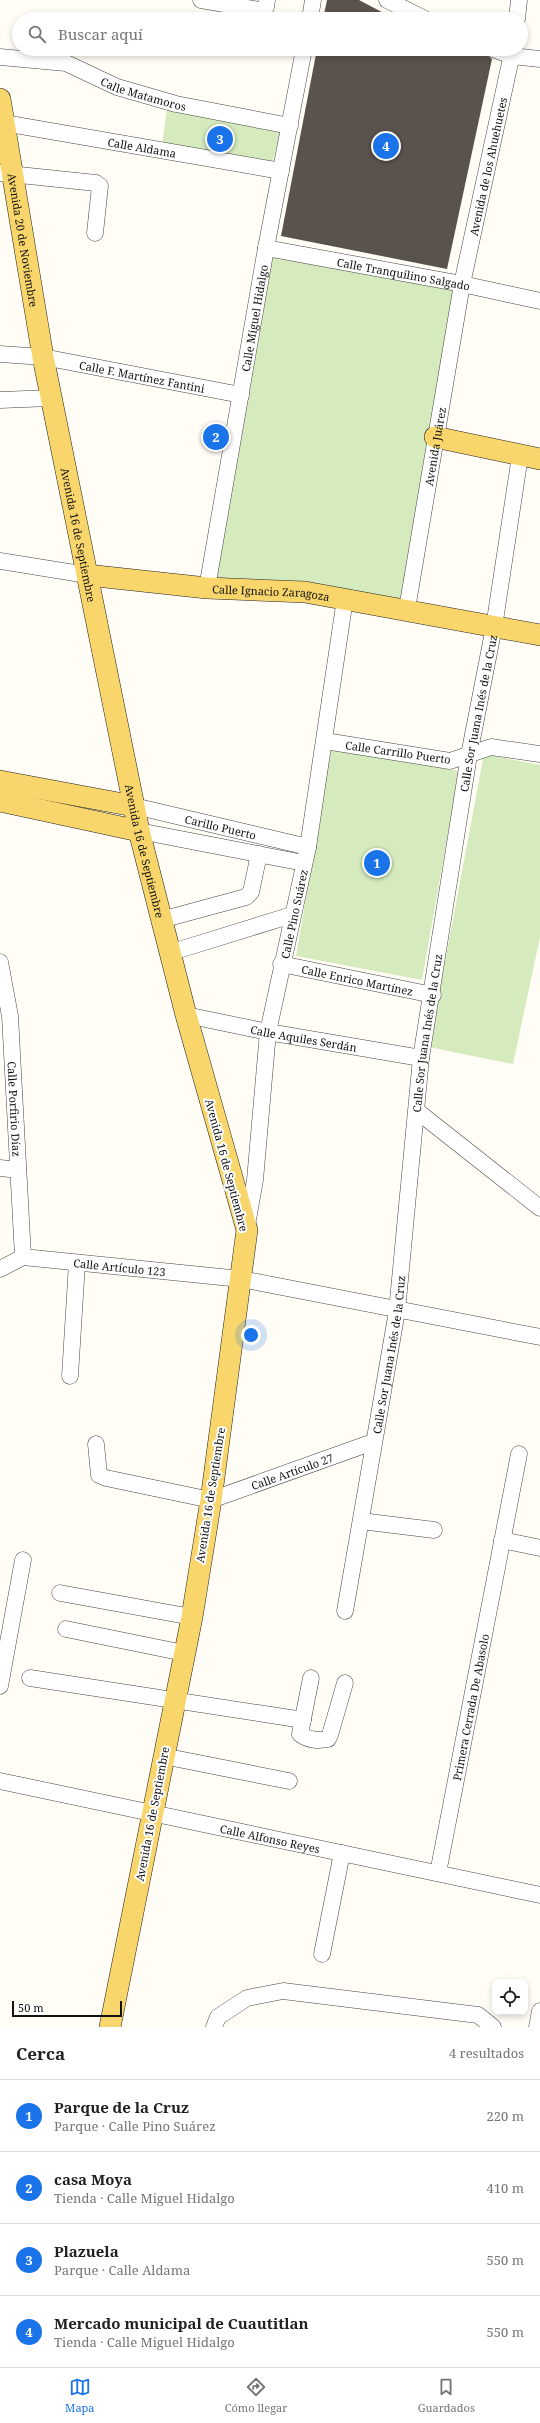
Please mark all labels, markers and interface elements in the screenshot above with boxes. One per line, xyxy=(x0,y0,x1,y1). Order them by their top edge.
search box xyxy=(12,12,528,56)
icon: search xyxy=(26,23,48,45)
text: Buscar aquí xyxy=(58,24,143,44)
street label: Calle Matamoros xyxy=(99,73,187,113)
street label: Avenida de los Ahuehuetes xyxy=(465,96,510,237)
pin: 3 xyxy=(207,124,233,154)
pin: 4 xyxy=(373,131,399,161)
street label: Calle Aldama xyxy=(107,134,177,160)
street label: Avenida 20 de Noviembre xyxy=(5,172,42,308)
street label: Calle Tranquilino Salgado xyxy=(336,254,472,293)
street label: Calle Miguel Hidalgo xyxy=(237,263,271,373)
street label: Calle F. Martínez Fantini xyxy=(78,357,207,395)
street label: Avenida Juárez xyxy=(420,406,449,487)
pin: 2 xyxy=(203,422,229,452)
street label: Avenida 16 de Septiembre xyxy=(58,466,100,603)
street label: Calle Ignacio Zaragoza xyxy=(212,581,331,604)
street label: Calle Sor Juana Inés de la Cruz xyxy=(456,633,500,793)
street label: Calle Carrillo Puerto xyxy=(344,737,452,767)
street label: Avenida 16 de Septiembre xyxy=(122,783,168,919)
street label: Carillo Puerto xyxy=(184,811,258,842)
pin: 1 xyxy=(364,848,390,878)
street label: Calle Pino Suárez xyxy=(277,868,310,960)
street label: Calle Sor Juana Inés de la Cruz xyxy=(408,953,445,1113)
street label: Calle Enrico Martínez xyxy=(300,961,415,998)
street label: Calle Aquiles Serdán xyxy=(249,1021,358,1054)
street label: Calle Porfirio Díaz xyxy=(5,1061,25,1157)
street label: Avenida 16 de Septiembre xyxy=(202,1097,252,1233)
street label: Calle Artículo 123 xyxy=(73,1255,166,1279)
street label: Calle Sor Juana Inés de la Cruz xyxy=(368,1275,408,1435)
your location xyxy=(241,1325,261,1345)
street label: Avenida 16 de Septiembre xyxy=(192,1426,228,1564)
street label: Calle Artículo 27 xyxy=(249,1449,335,1493)
street label: Primera Cerrada De Abasolo xyxy=(449,1632,492,1782)
street label: Avenida 16 de Septiembre xyxy=(132,1745,172,1882)
street label: Calle Alfonso Reyes xyxy=(219,1820,321,1856)
map controls xyxy=(492,1979,528,2015)
button: locate xyxy=(492,1979,528,2015)
scale bar xyxy=(12,1999,122,2018)
text: 50 m xyxy=(18,2000,44,2015)
text: Cerca xyxy=(16,2042,65,2065)
text: 4 resultados xyxy=(449,2044,524,2062)
text: Parque de la Cruz xyxy=(54,2097,189,2117)
text: 1 xyxy=(25,2107,33,2125)
text: 220 m xyxy=(487,2107,524,2125)
text: Parque · Calle Pino Suárez xyxy=(54,2117,216,2135)
text: casa Moya xyxy=(54,2169,132,2189)
text: 2 xyxy=(25,2179,33,2197)
text: 410 m xyxy=(487,2179,524,2197)
text: Tienda · Calle Miguel Hidalgo xyxy=(54,2189,235,2207)
text: Plazuela xyxy=(54,2241,119,2261)
text: 3 xyxy=(25,2251,33,2269)
text: 550 m xyxy=(487,2251,524,2269)
text: Parque · Calle Aldama xyxy=(54,2261,190,2279)
text: Mercado municipal de Cuautitlan xyxy=(54,2313,309,2333)
text: 4 xyxy=(25,2323,33,2341)
text: 550 m xyxy=(487,2323,524,2341)
text: Tienda · Calle Miguel Hidalgo xyxy=(54,2333,235,2351)
tab: Mapa xyxy=(65,2376,95,2415)
tab: Cómo llegar xyxy=(225,2376,287,2415)
tab: Guardados xyxy=(418,2376,475,2415)

